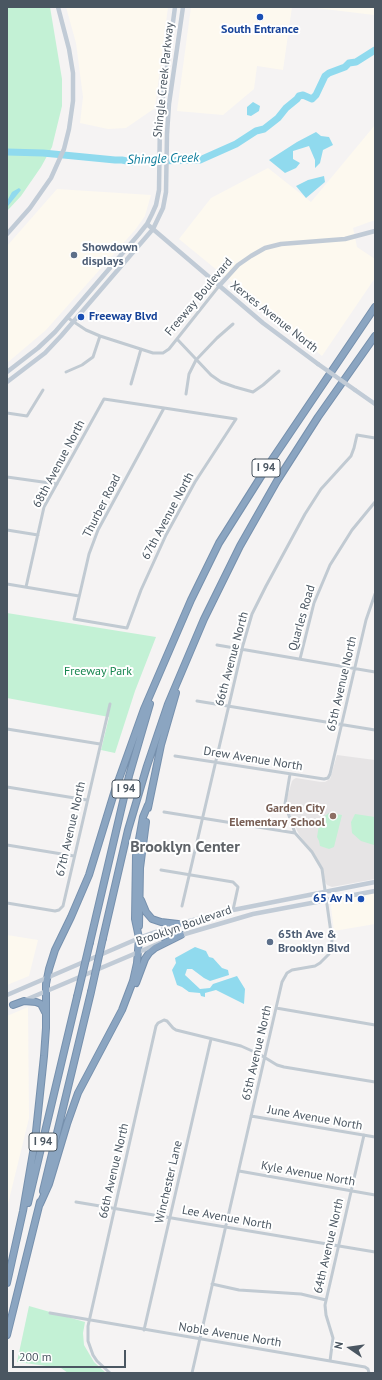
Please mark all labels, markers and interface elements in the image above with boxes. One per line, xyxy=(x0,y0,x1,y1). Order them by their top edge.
marker: South Entrance xyxy=(255,12,265,22)
street label: Shingle Creek Parkway xyxy=(151,21,177,139)
place label: South Entrance xyxy=(221,23,299,37)
water label: Shingle Creek xyxy=(127,150,199,168)
place label: Showdown displays xyxy=(82,241,138,269)
marker: Showdown displays xyxy=(69,250,79,260)
street label: Freeway Boulevard xyxy=(162,255,236,339)
street label: Xerxes Avenue North xyxy=(227,278,321,356)
place label: Freeway Blvd xyxy=(89,310,158,324)
marker: Freeway Blvd xyxy=(76,312,86,322)
street label: 68th Avenue North xyxy=(30,418,88,510)
road number: I 94 xyxy=(252,459,280,477)
street label: 67th Avenue North xyxy=(139,470,197,562)
street label: Thurber Road xyxy=(80,472,124,540)
street label: Quarles Road xyxy=(286,583,318,653)
street label: 66th Avenue North xyxy=(212,610,252,708)
street label: 65th Avenue North xyxy=(324,635,360,733)
park label: Freeway Park xyxy=(64,665,132,679)
street label: Drew Avenue North xyxy=(202,744,304,774)
street label: 67th Avenue North xyxy=(53,780,89,878)
road number: I 94 xyxy=(112,780,140,798)
place label: Garden City Elementary School xyxy=(229,802,325,830)
marker: Garden City Elementary School xyxy=(328,811,338,821)
district label: Brooklyn Center xyxy=(130,837,240,857)
place label: 65 Av N xyxy=(313,892,353,906)
marker: 65 Av N xyxy=(356,894,366,904)
street label: Brooklyn Boulevard xyxy=(134,903,234,949)
place label: 65th Ave & Brooklyn Blvd xyxy=(278,928,350,956)
marker: 65th Ave & Brooklyn Blvd xyxy=(265,937,275,947)
street label: 65th Avenue North xyxy=(239,1004,275,1102)
street label: June Avenue North xyxy=(266,1103,364,1133)
street label: 66th Avenue North xyxy=(96,1122,132,1220)
road number: I 94 xyxy=(29,1133,57,1151)
street label: Winchester Lane xyxy=(152,1139,186,1225)
street label: Kyle Avenue North xyxy=(260,1159,356,1189)
street label: 64th Avenue North xyxy=(311,1197,347,1295)
street label: Lee Avenue North xyxy=(181,1203,273,1233)
street label: Noble Avenue North xyxy=(177,1320,283,1350)
north arrow xyxy=(330,1328,370,1368)
text: N xyxy=(331,1340,346,1350)
scale bar xyxy=(14,1342,128,1368)
text: 200 m xyxy=(19,1349,52,1364)

